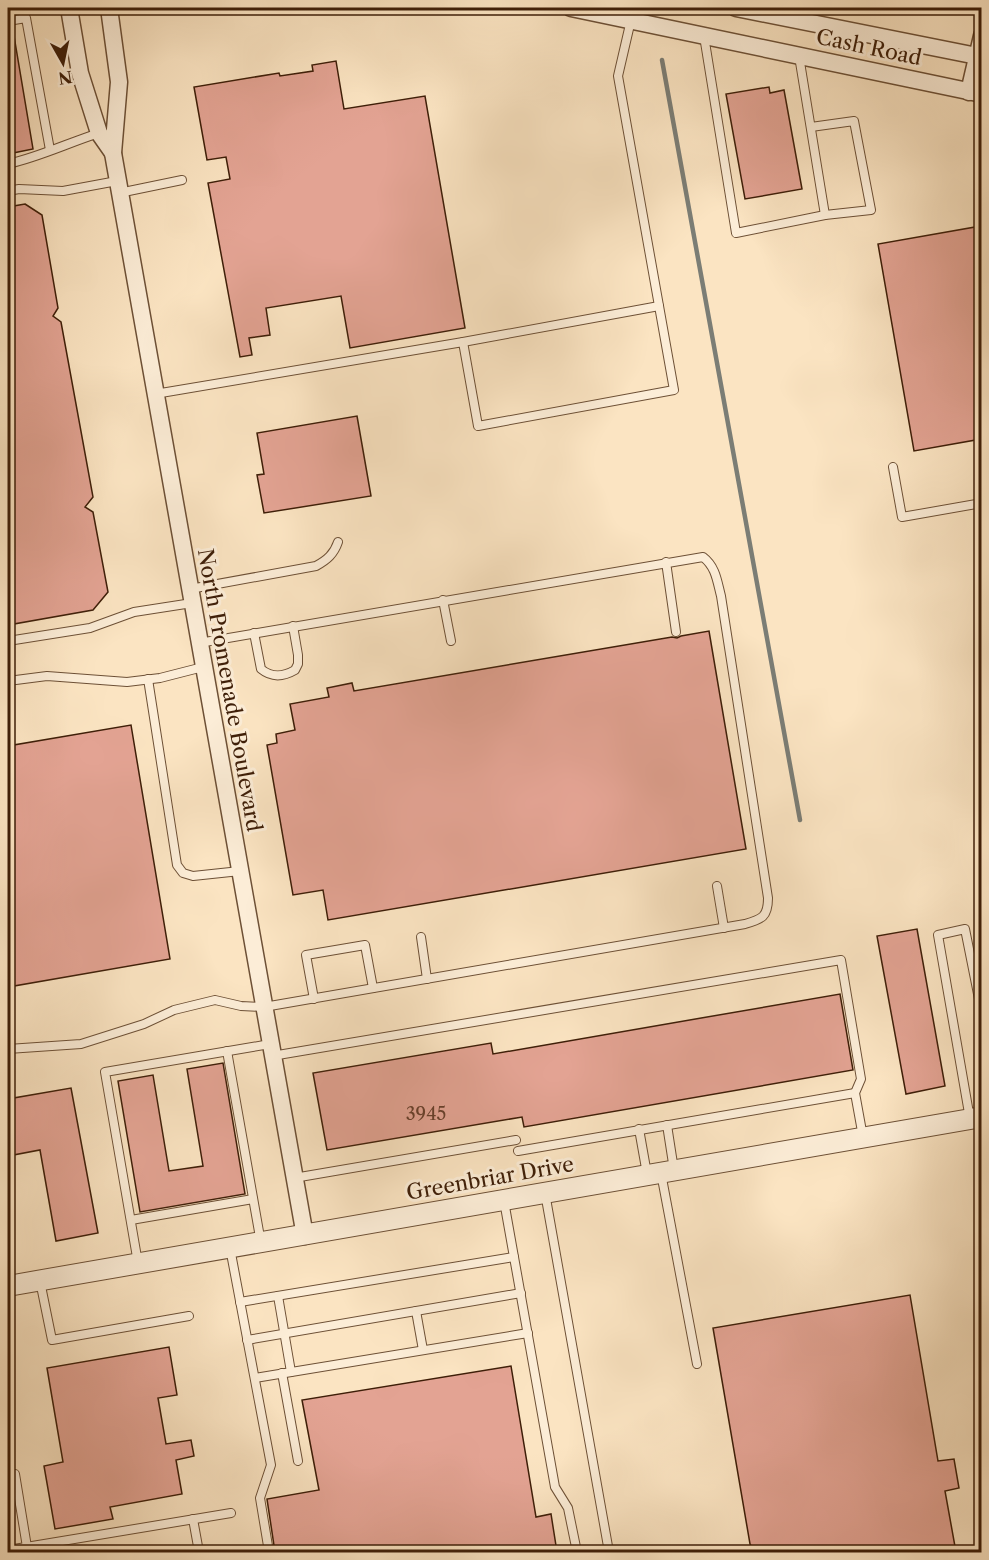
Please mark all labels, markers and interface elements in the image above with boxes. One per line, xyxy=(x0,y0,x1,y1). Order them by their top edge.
street label: Cash Road xyxy=(814,24,924,70)
north arrow xyxy=(33,33,93,93)
text: N xyxy=(57,67,74,89)
street label: North Promenade Boulevard xyxy=(193,547,267,834)
house number: 3945 xyxy=(406,1103,446,1125)
street label: Greenbriar Drive xyxy=(404,1151,576,1205)

